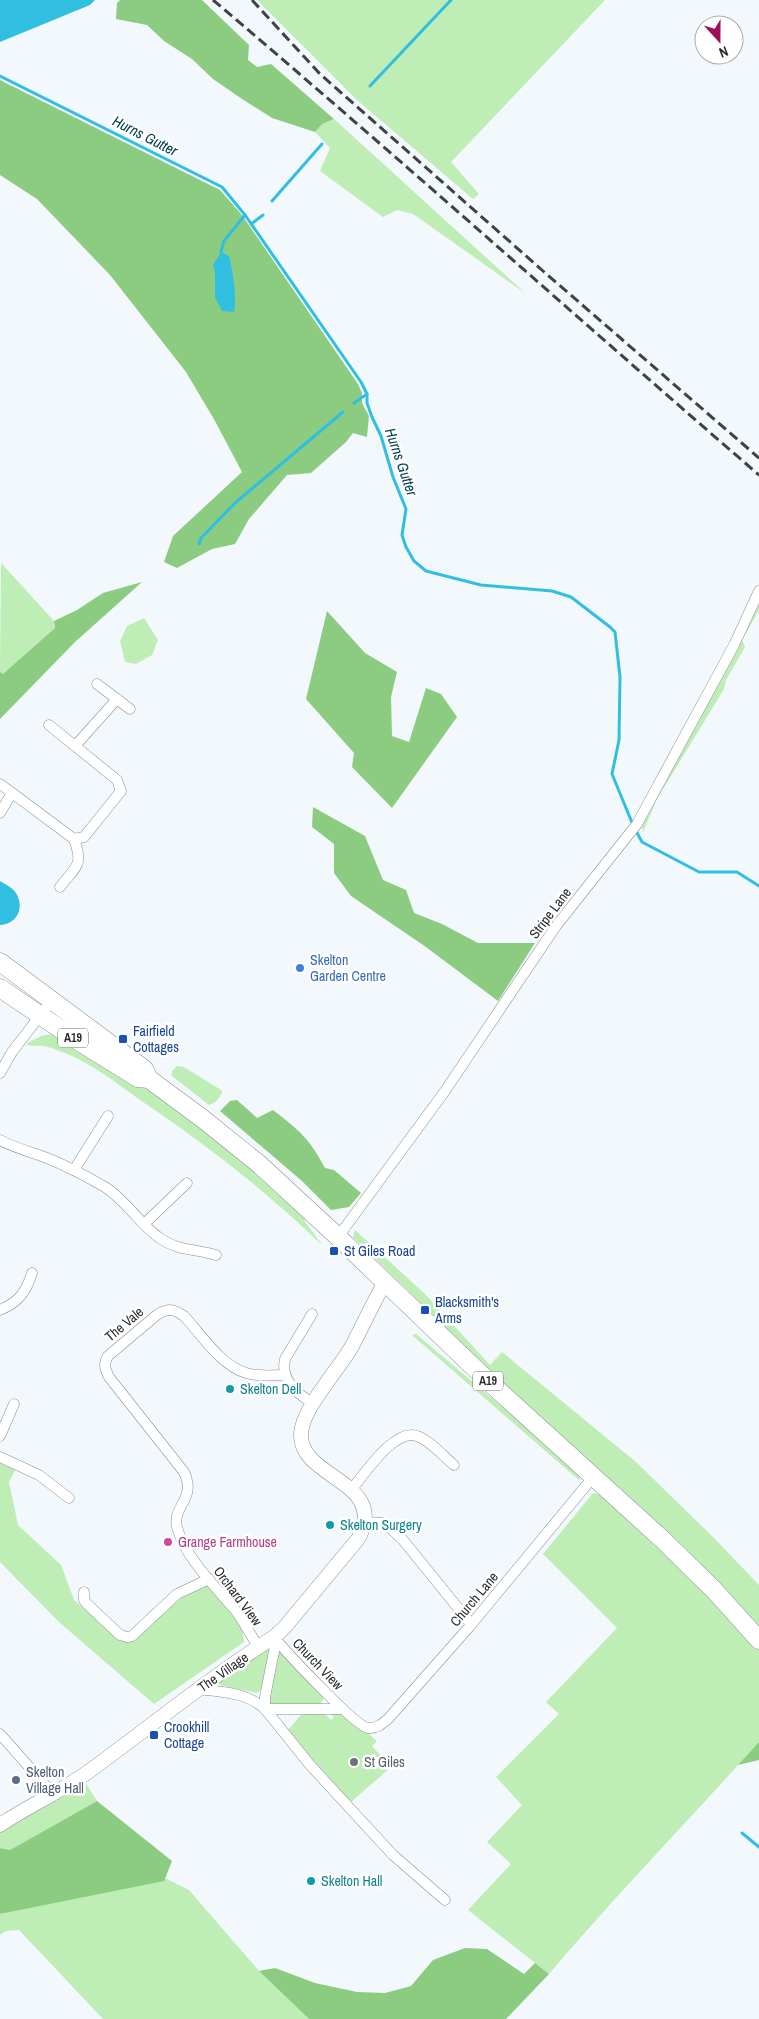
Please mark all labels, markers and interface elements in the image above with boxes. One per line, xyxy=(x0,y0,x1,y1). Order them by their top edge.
north arrow xyxy=(694,15,744,65)
text: N xyxy=(717,42,731,62)
water label: Hurns Gutter xyxy=(109,110,182,161)
water label: Hurns Gutter xyxy=(380,425,423,499)
street label: Stripe Lane xyxy=(525,884,575,942)
place label: Skelton Garden Centre xyxy=(310,951,386,985)
marker: Skelton Garden Centre xyxy=(294,962,306,974)
place label: Fairfield Cottages xyxy=(133,1022,179,1056)
road number: A19 xyxy=(58,1028,88,1048)
marker: Fairfield Cottages xyxy=(117,1033,129,1045)
place label: St Giles Road xyxy=(344,1242,415,1260)
marker: St Giles Road xyxy=(328,1245,340,1257)
place label: Blacksmith's Arms xyxy=(434,1293,499,1327)
street label: The Vale xyxy=(101,1303,147,1345)
marker: Blacksmith's Arms xyxy=(419,1304,431,1316)
road number: A19 xyxy=(473,1372,503,1390)
place label: Skelton Dell xyxy=(240,1380,301,1398)
marker: Skelton Dell xyxy=(224,1383,236,1395)
place label: Skelton Surgery xyxy=(340,1516,422,1534)
marker: Skelton Surgery xyxy=(324,1519,336,1531)
place label: Grange Farmhouse xyxy=(178,1533,277,1551)
marker: Grange Farmhouse xyxy=(162,1536,174,1548)
street label: Orchard View xyxy=(210,1563,267,1630)
street label: Church Lane xyxy=(446,1568,502,1630)
street label: Church View xyxy=(289,1634,348,1694)
street label: The Village xyxy=(194,1648,252,1696)
place label: Crookhill Cottage xyxy=(164,1718,209,1752)
marker: Crookhill Cottage xyxy=(148,1729,160,1741)
place label: St Giles xyxy=(364,1753,405,1771)
marker: St Giles xyxy=(348,1756,360,1768)
place label: Skelton Village Hall xyxy=(26,1763,84,1797)
marker: Skelton Village Hall xyxy=(10,1774,22,1786)
place label: Skelton Hall xyxy=(321,1872,382,1890)
marker: Skelton Hall xyxy=(305,1875,317,1887)

